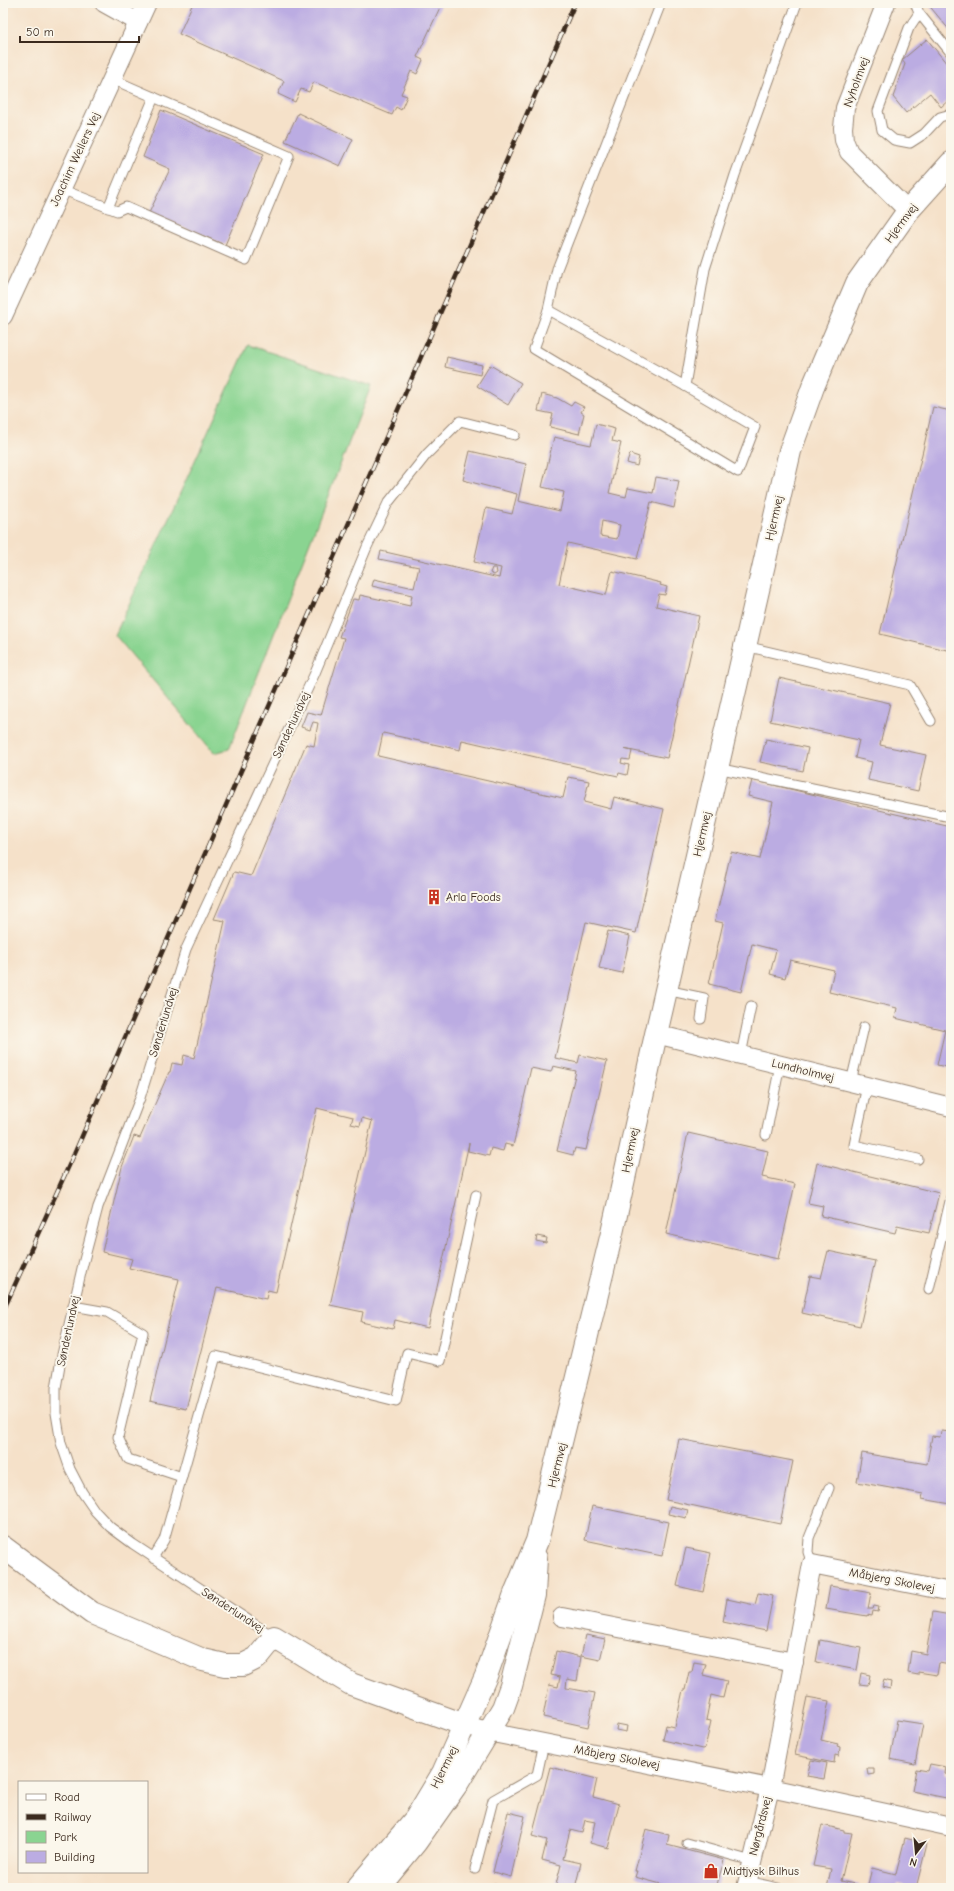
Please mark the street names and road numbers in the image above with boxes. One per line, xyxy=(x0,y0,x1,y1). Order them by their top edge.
street label: Nyholmvej xyxy=(840,55,872,109)
street label: Joachim Wellers Vej xyxy=(47,110,103,208)
street label: Hjermvej xyxy=(882,200,920,246)
street label: Hjermvej xyxy=(762,494,786,542)
street label: Sønderlundvej xyxy=(269,689,313,761)
street label: Hjermvej xyxy=(690,810,714,858)
street label: Sønderlundvej xyxy=(146,985,180,1059)
street label: Lundholmvej xyxy=(770,1055,836,1085)
street label: Hjermvej xyxy=(618,1126,642,1174)
street label: Sønderlundvej xyxy=(54,1294,82,1368)
street label: Hjermvej xyxy=(545,1441,569,1489)
street label: Måbjerg Skolevej xyxy=(848,1565,936,1595)
street label: Sønderlundvej xyxy=(199,1584,267,1636)
street label: Måbjerg Skolevej xyxy=(573,1742,661,1772)
street label: Hjermvej xyxy=(427,1743,461,1791)
street label: Nørgårdsvej xyxy=(746,1795,774,1857)

